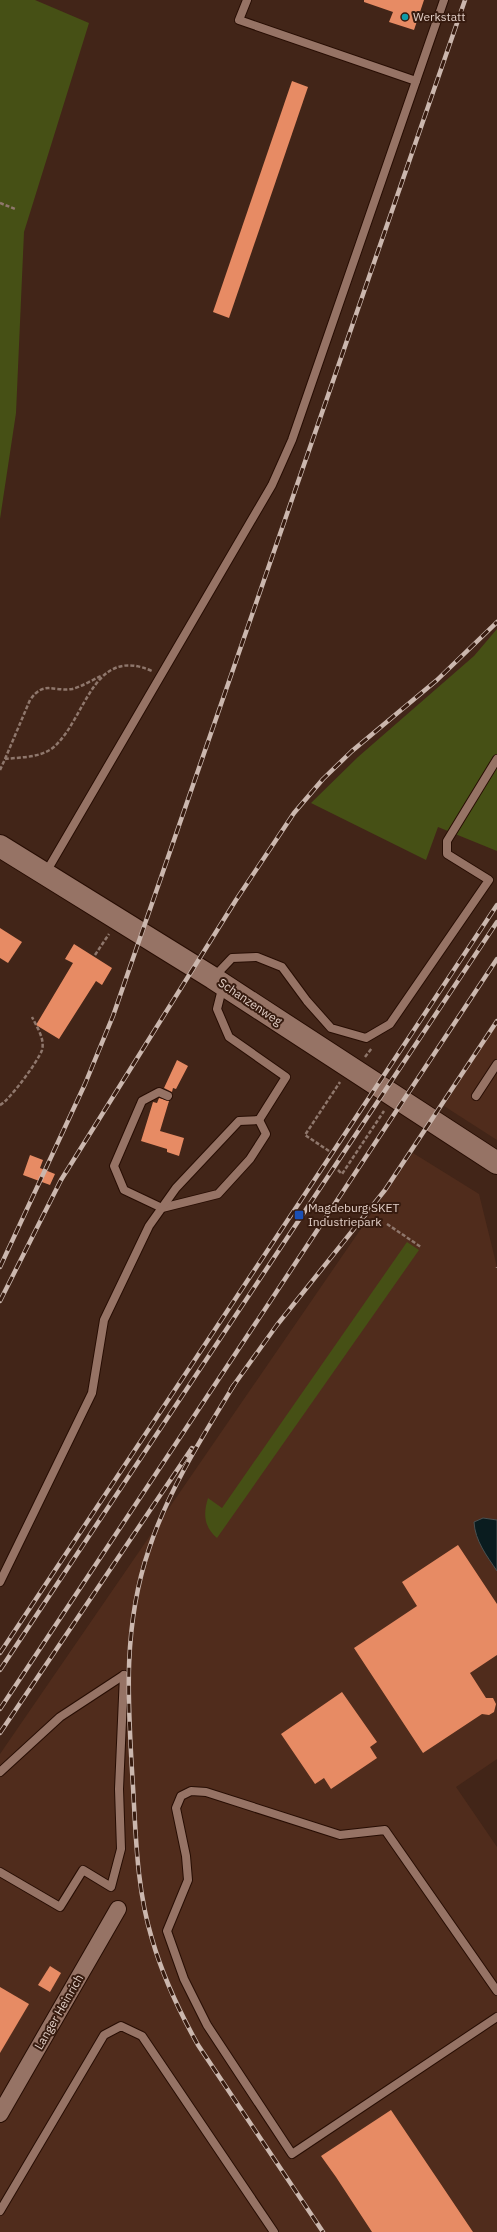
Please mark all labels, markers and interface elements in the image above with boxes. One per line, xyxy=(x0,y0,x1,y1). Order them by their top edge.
place label: Werkstatt xyxy=(413,9,465,24)
marker: Werkstatt xyxy=(400,12,410,22)
street label: Schanzenweg xyxy=(215,975,286,1029)
place label: Magdeburg SKET Industriepark xyxy=(308,1200,400,1229)
marker: Magdeburg SKET Industriepark xyxy=(293,1209,305,1221)
street label: Langer Heinrich xyxy=(31,1971,86,2052)

